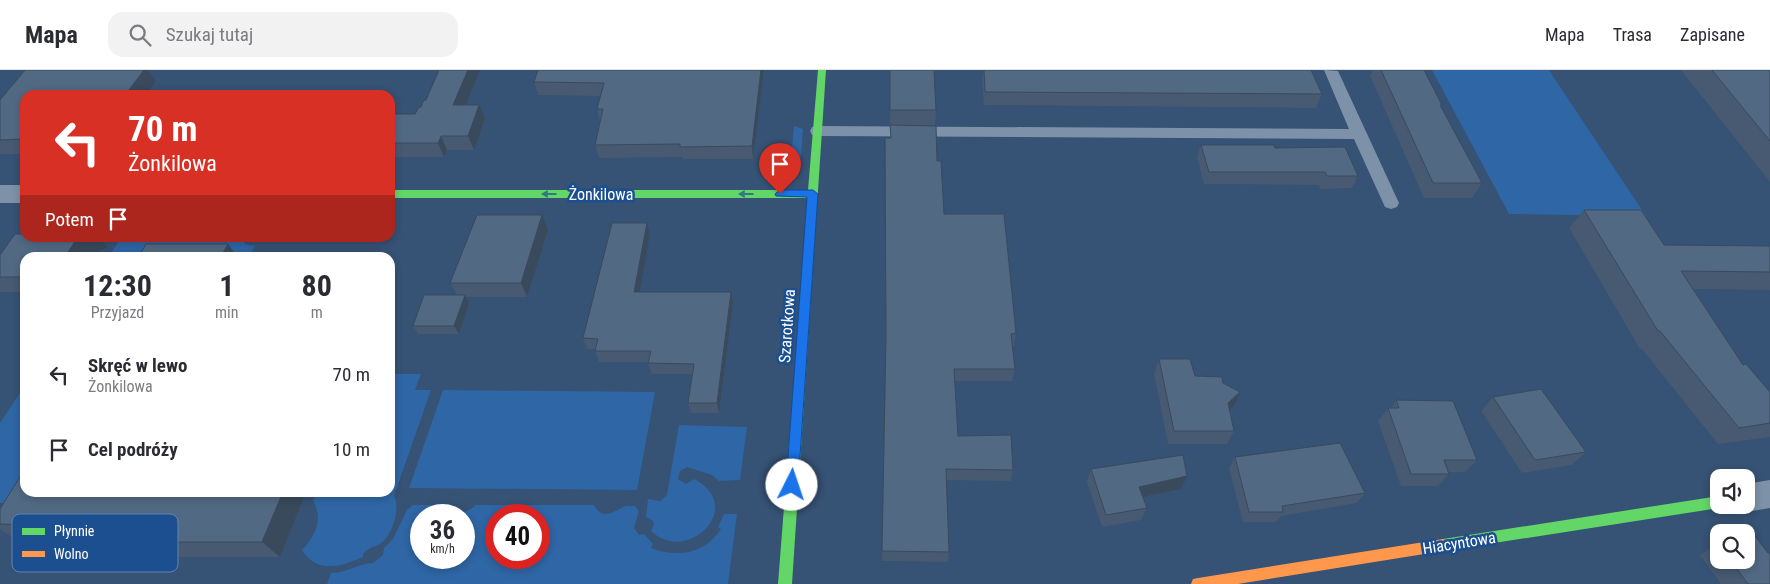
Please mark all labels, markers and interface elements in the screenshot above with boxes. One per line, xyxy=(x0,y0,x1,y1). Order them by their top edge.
search box xyxy=(108,12,458,57)
text: Mapa xyxy=(25,21,78,49)
icon: search xyxy=(126,21,154,49)
text: Szukaj tutaj xyxy=(166,23,253,46)
text: Mapa xyxy=(1545,24,1585,45)
text: Trasa xyxy=(1613,24,1652,45)
text: Zapisane xyxy=(1680,24,1745,45)
text: 70 m xyxy=(128,109,197,150)
icon: left xyxy=(45,110,110,175)
pin xyxy=(759,143,801,194)
icon: arrive xyxy=(766,150,794,178)
text: Żonkilowa xyxy=(128,151,217,176)
street label: Żonkilowa xyxy=(569,185,633,204)
one-way arrow xyxy=(541,190,557,198)
one-way arrow xyxy=(738,190,754,198)
icon: arrive xyxy=(104,205,132,233)
text: Potem xyxy=(45,208,94,231)
text: 12:30 xyxy=(83,268,152,303)
text: 1 xyxy=(219,268,234,303)
text: 80 xyxy=(302,268,332,303)
street label: Szarotkowa xyxy=(775,289,799,363)
text: Przyjazd xyxy=(91,303,144,322)
text: min xyxy=(215,303,238,322)
text: m xyxy=(311,303,323,322)
text: Skręć w lewo xyxy=(88,354,187,377)
icon: left xyxy=(45,361,73,389)
text: 70 m xyxy=(333,363,370,386)
text: Żonkilowa xyxy=(88,377,153,396)
icon: arrive xyxy=(45,436,73,464)
text: Cel podróży xyxy=(88,438,178,461)
text: 10 m xyxy=(333,438,370,461)
position arrow xyxy=(765,458,817,510)
map controls xyxy=(1710,469,1755,569)
button: sound xyxy=(1710,469,1755,514)
speed limit sign: 40 xyxy=(485,504,550,569)
legend xyxy=(12,514,178,572)
text: 36 xyxy=(430,516,455,545)
text: Płynnie xyxy=(54,523,95,539)
button: search xyxy=(1710,524,1755,569)
street label: Hiacyntowa xyxy=(1421,528,1497,558)
text: km/h xyxy=(430,542,455,556)
text: Wolno xyxy=(54,546,89,562)

